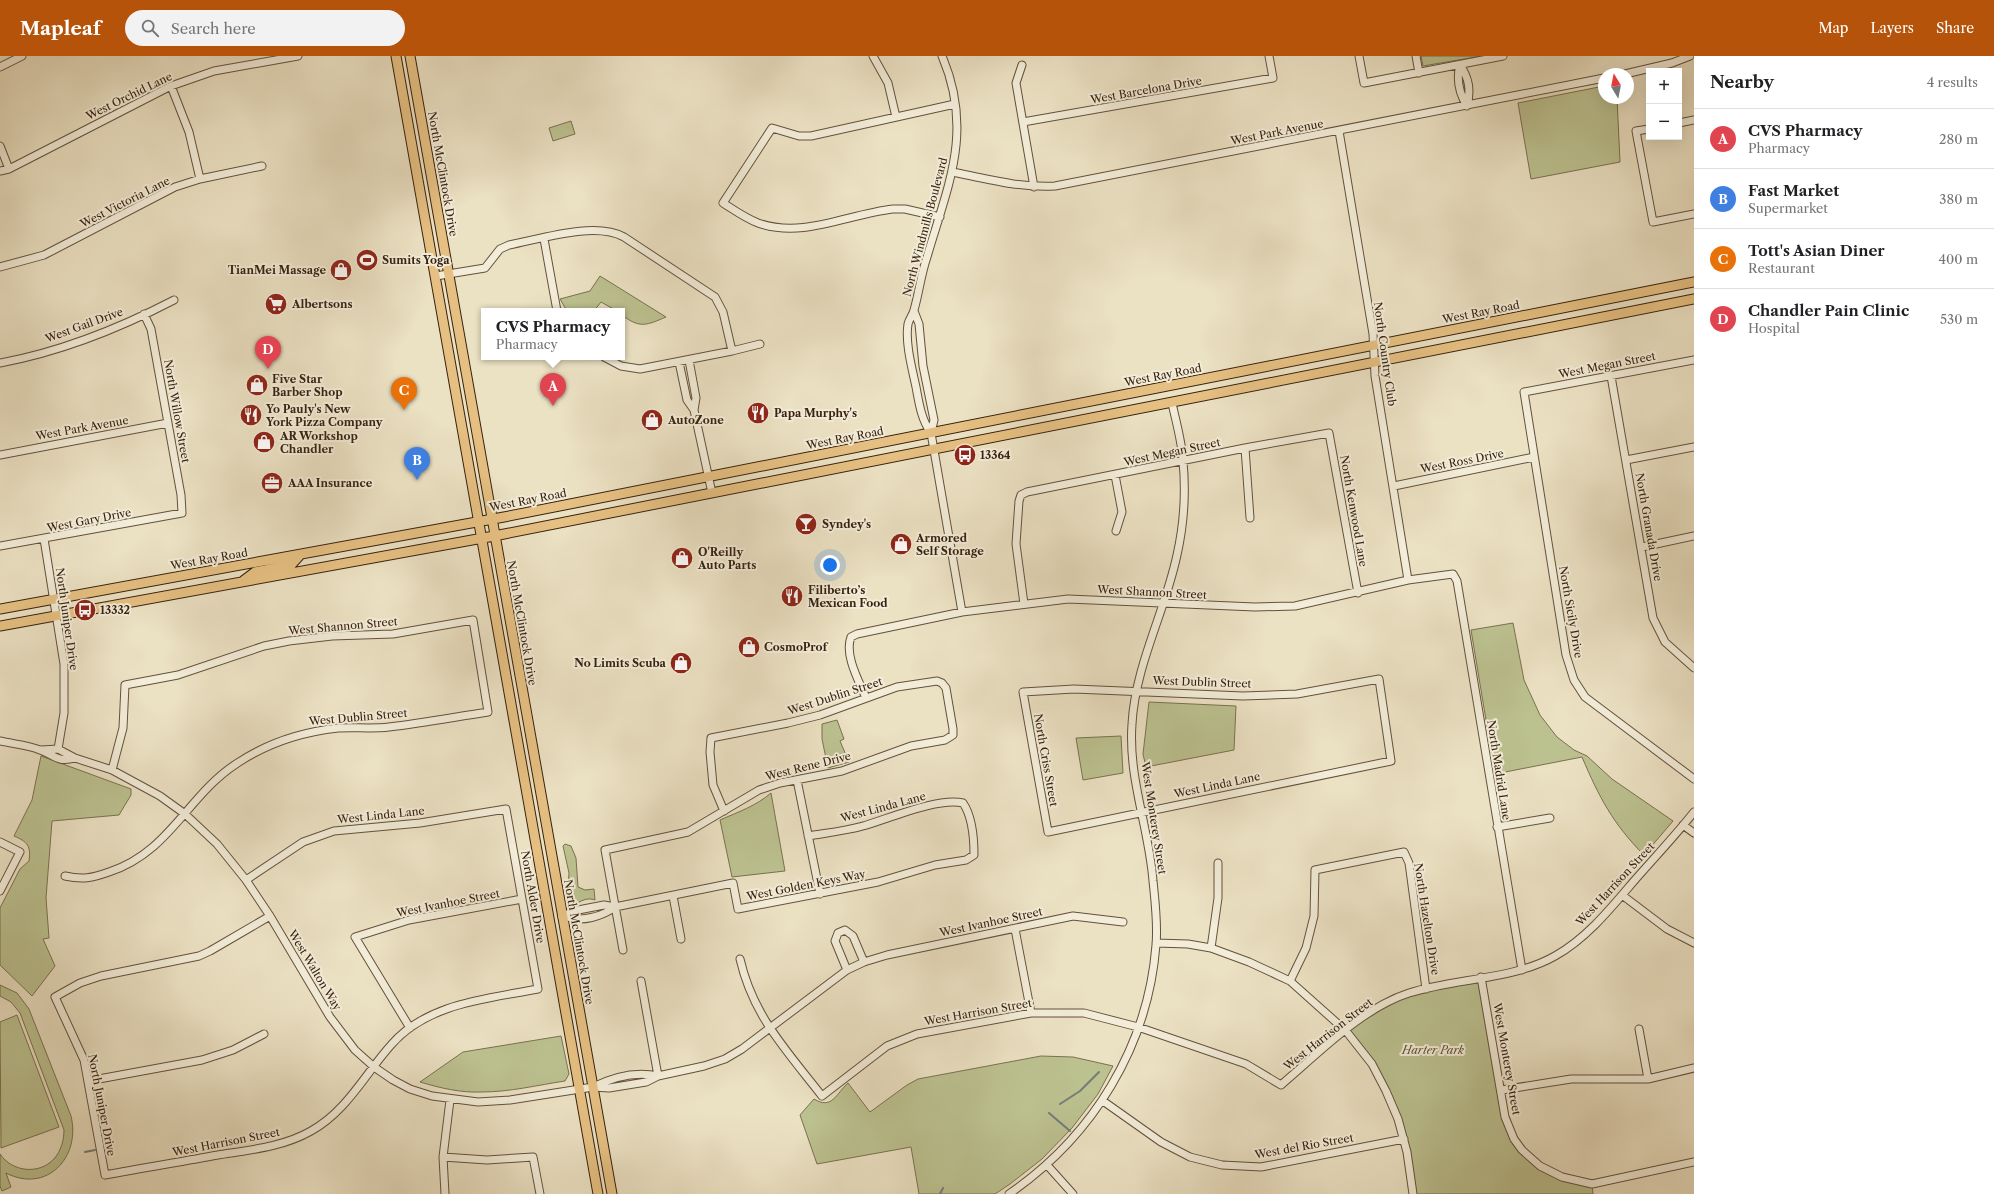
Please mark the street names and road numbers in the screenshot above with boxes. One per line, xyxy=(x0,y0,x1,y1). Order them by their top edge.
street label: West Orchid Lane xyxy=(83,69,174,123)
street label: West Barcelona Drive xyxy=(1088,73,1203,107)
street label: North McClintock Drive xyxy=(425,110,461,238)
street label: West Park Avenue xyxy=(1229,116,1325,148)
street label: North Windmills Boulevard xyxy=(900,156,950,298)
street label: West Victoria Lane xyxy=(77,173,172,231)
street label: West Ray Road xyxy=(1440,298,1521,327)
street label: North Country Club xyxy=(1371,301,1399,407)
street label: West Gail Drive xyxy=(42,304,125,346)
street label: West Megan Street xyxy=(1556,349,1657,381)
street label: North Willow Street xyxy=(161,358,193,464)
street label: West Ray Road xyxy=(1122,361,1203,390)
street label: West Park Avenue xyxy=(33,413,130,443)
street label: West Ray Road xyxy=(804,424,885,453)
street label: West Megan Street xyxy=(1121,435,1222,469)
street label: West Ross Drive xyxy=(1418,446,1505,476)
street label: North Kenwood Lane xyxy=(1337,454,1371,568)
street label: North Granada Drive xyxy=(1633,472,1665,582)
street label: West Ray Road xyxy=(487,486,568,515)
street label: West Gary Drive xyxy=(45,505,132,535)
street label: West Ray Road xyxy=(168,545,249,573)
street label: North McClintock Drive xyxy=(504,559,540,687)
street label: North Sicily Drive xyxy=(1556,565,1586,659)
street label: North Juniper Drive xyxy=(53,567,81,671)
street label: West Shannon Street xyxy=(1096,582,1207,602)
street label: West Shannon Street xyxy=(287,614,398,638)
street label: West Dublin Street xyxy=(1151,673,1252,691)
street label: West Dublin Street xyxy=(785,674,884,718)
street label: West Dublin Street xyxy=(307,706,408,728)
street label: North Criss Street xyxy=(1031,712,1061,808)
street label: North Madrid Lane xyxy=(1484,719,1514,821)
street label: West Rene Drive xyxy=(763,749,852,784)
street label: West Monterey Street xyxy=(1138,760,1170,875)
street label: West Linda Lane xyxy=(1172,769,1261,801)
street label: West Linda Lane xyxy=(838,789,927,825)
street label: West Linda Lane xyxy=(336,803,425,827)
street label: West Harrison Street xyxy=(1572,839,1657,929)
street label: North Alder Drive xyxy=(518,850,548,944)
street label: North Hazelton Drive xyxy=(1411,862,1443,976)
street label: West Golden Keys Way xyxy=(745,866,867,904)
street label: North McClintock Drive xyxy=(561,878,597,1006)
street label: West Ivanhoe Street xyxy=(394,886,501,920)
street label: West Ivanhoe Street xyxy=(937,904,1044,940)
street label: West Walton Way xyxy=(285,926,345,1013)
street label: West Harrison Street xyxy=(1280,995,1375,1074)
street label: West Harrison Street xyxy=(922,996,1033,1029)
street label: West Monterey Street xyxy=(1490,1001,1524,1116)
street label: North Juniper Drive xyxy=(85,1053,119,1157)
street label: West Harrison Street xyxy=(170,1125,281,1159)
street label: West del Rio Street xyxy=(1252,1130,1355,1162)

